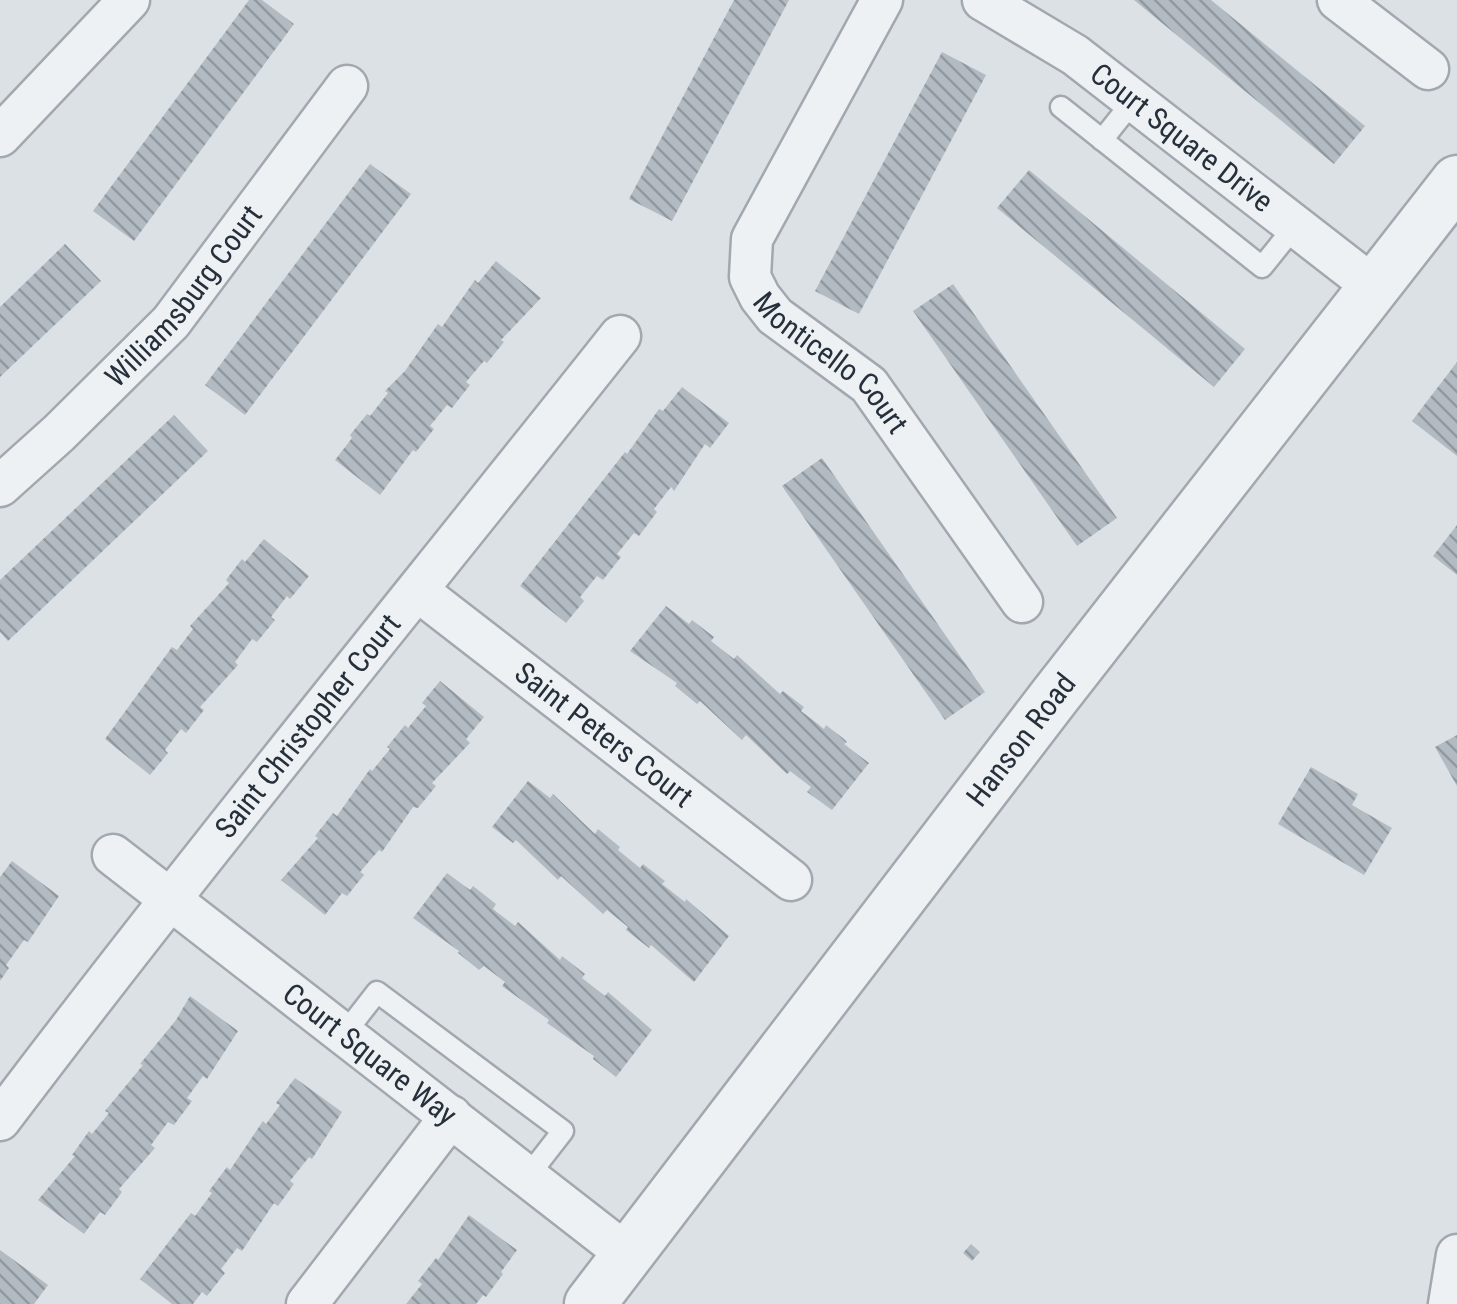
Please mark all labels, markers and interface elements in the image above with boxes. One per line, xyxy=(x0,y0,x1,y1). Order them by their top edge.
street label: Court Square Drive xyxy=(1084,56,1280,219)
street label: Williamsburg Court xyxy=(98,198,269,394)
street label: Monticello Court xyxy=(746,285,916,440)
street label: Saint Christopher Court xyxy=(208,607,408,845)
street label: Saint Peters Court xyxy=(508,655,700,814)
street label: Hanson Road xyxy=(959,666,1083,813)
street label: Court Square Way xyxy=(276,976,464,1132)

